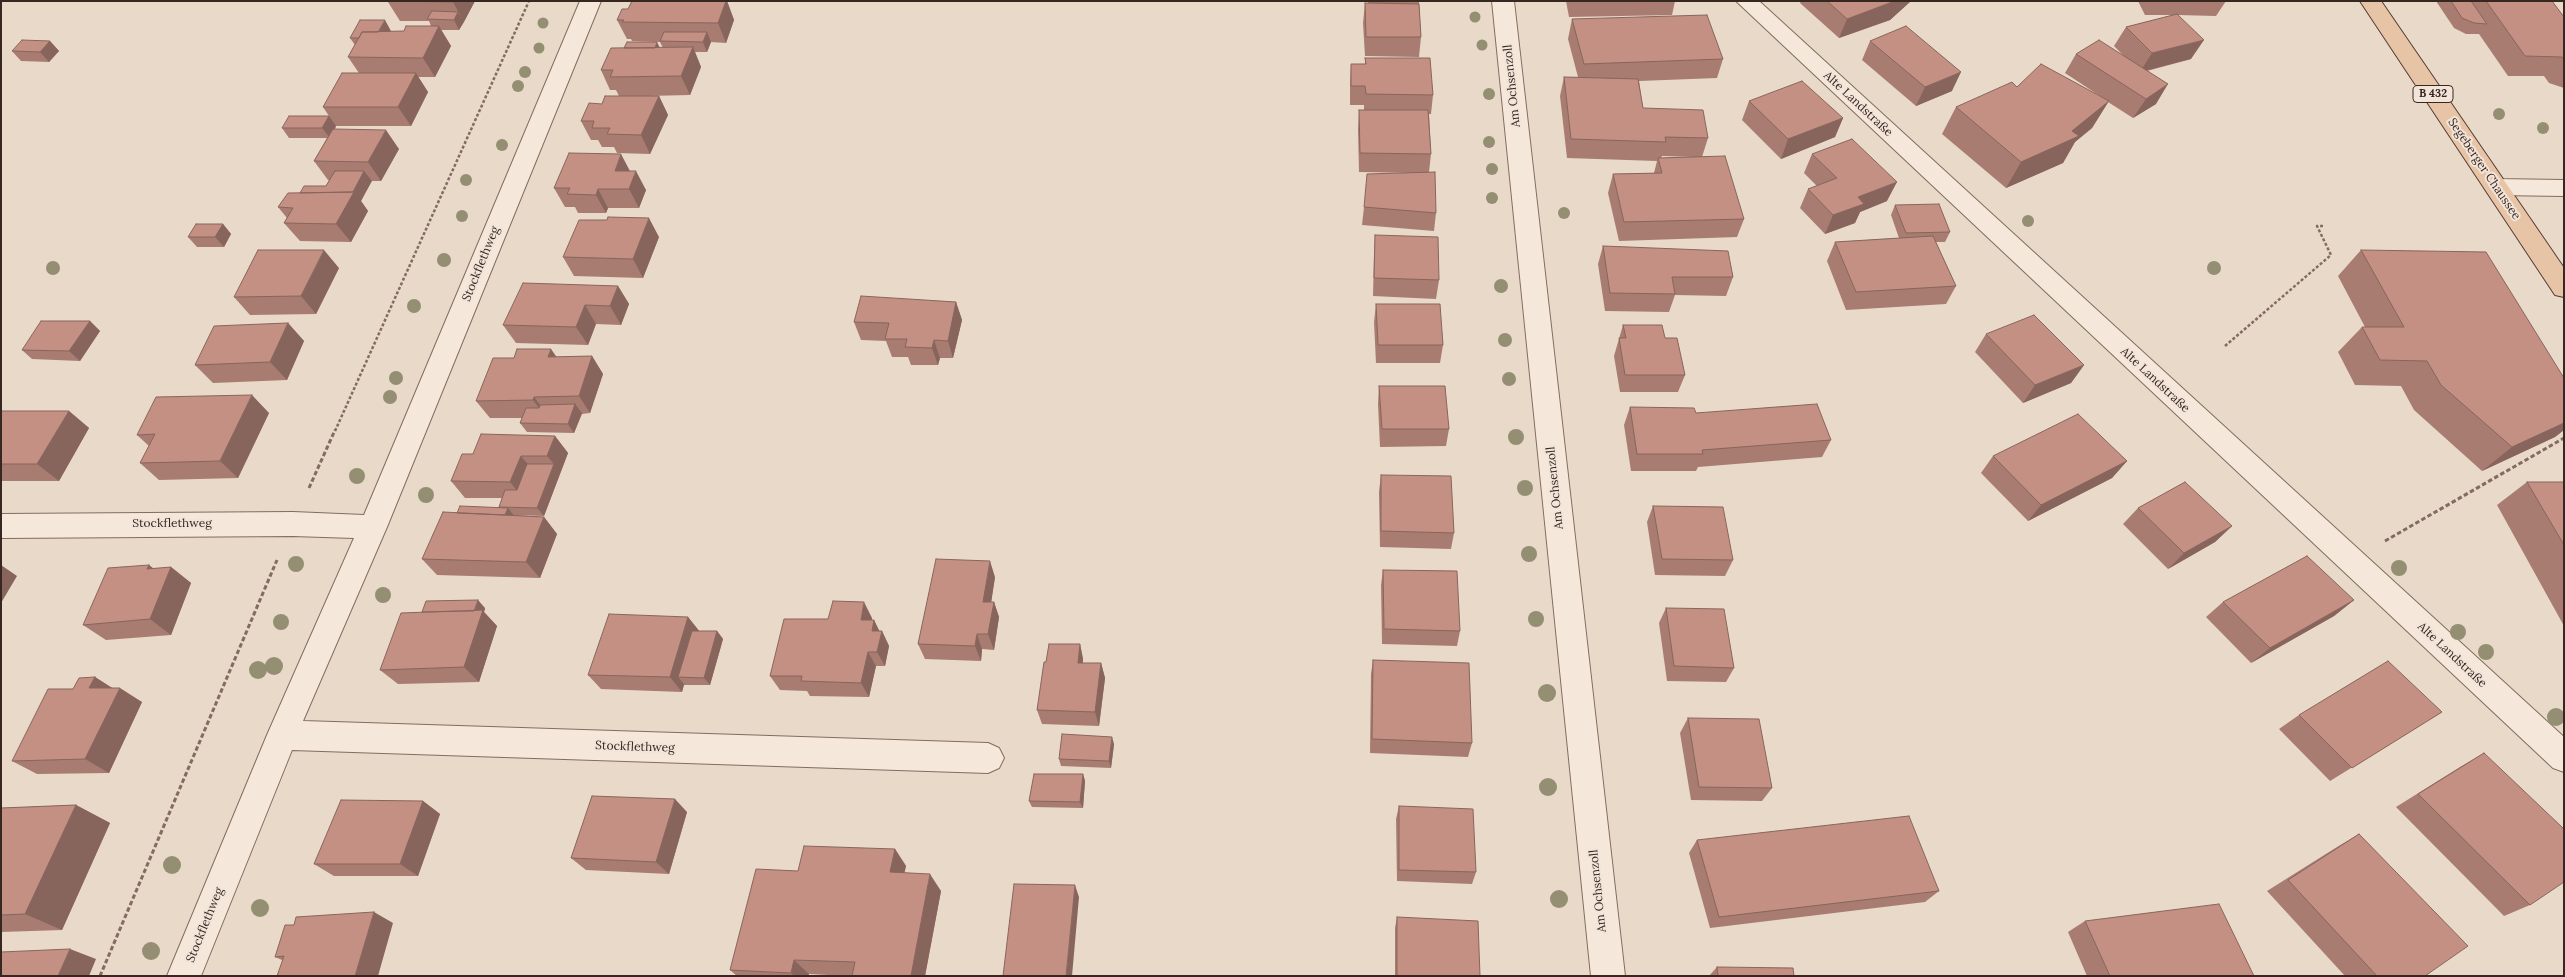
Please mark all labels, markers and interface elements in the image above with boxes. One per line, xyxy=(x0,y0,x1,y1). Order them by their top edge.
street label: Am Ochsenzoll xyxy=(1500,44,1524,128)
street label: Alte Landstraße xyxy=(1821,68,1895,140)
road number: B 432 xyxy=(2413,86,2453,102)
street label: Segeberger Chaussee xyxy=(2445,115,2523,223)
street label: Stockflethweg xyxy=(459,224,503,304)
street label: Alte Landstraße xyxy=(2118,344,2192,416)
street label: Am Ochsenzoll xyxy=(1543,446,1567,530)
street label: Stockflethweg xyxy=(132,517,212,531)
street label: Alte Landstraße xyxy=(2415,619,2489,691)
street label: Stockflethweg xyxy=(595,738,675,756)
street label: Am Ochsenzoll xyxy=(1586,849,1610,933)
street label: Stockflethweg xyxy=(183,885,227,965)

